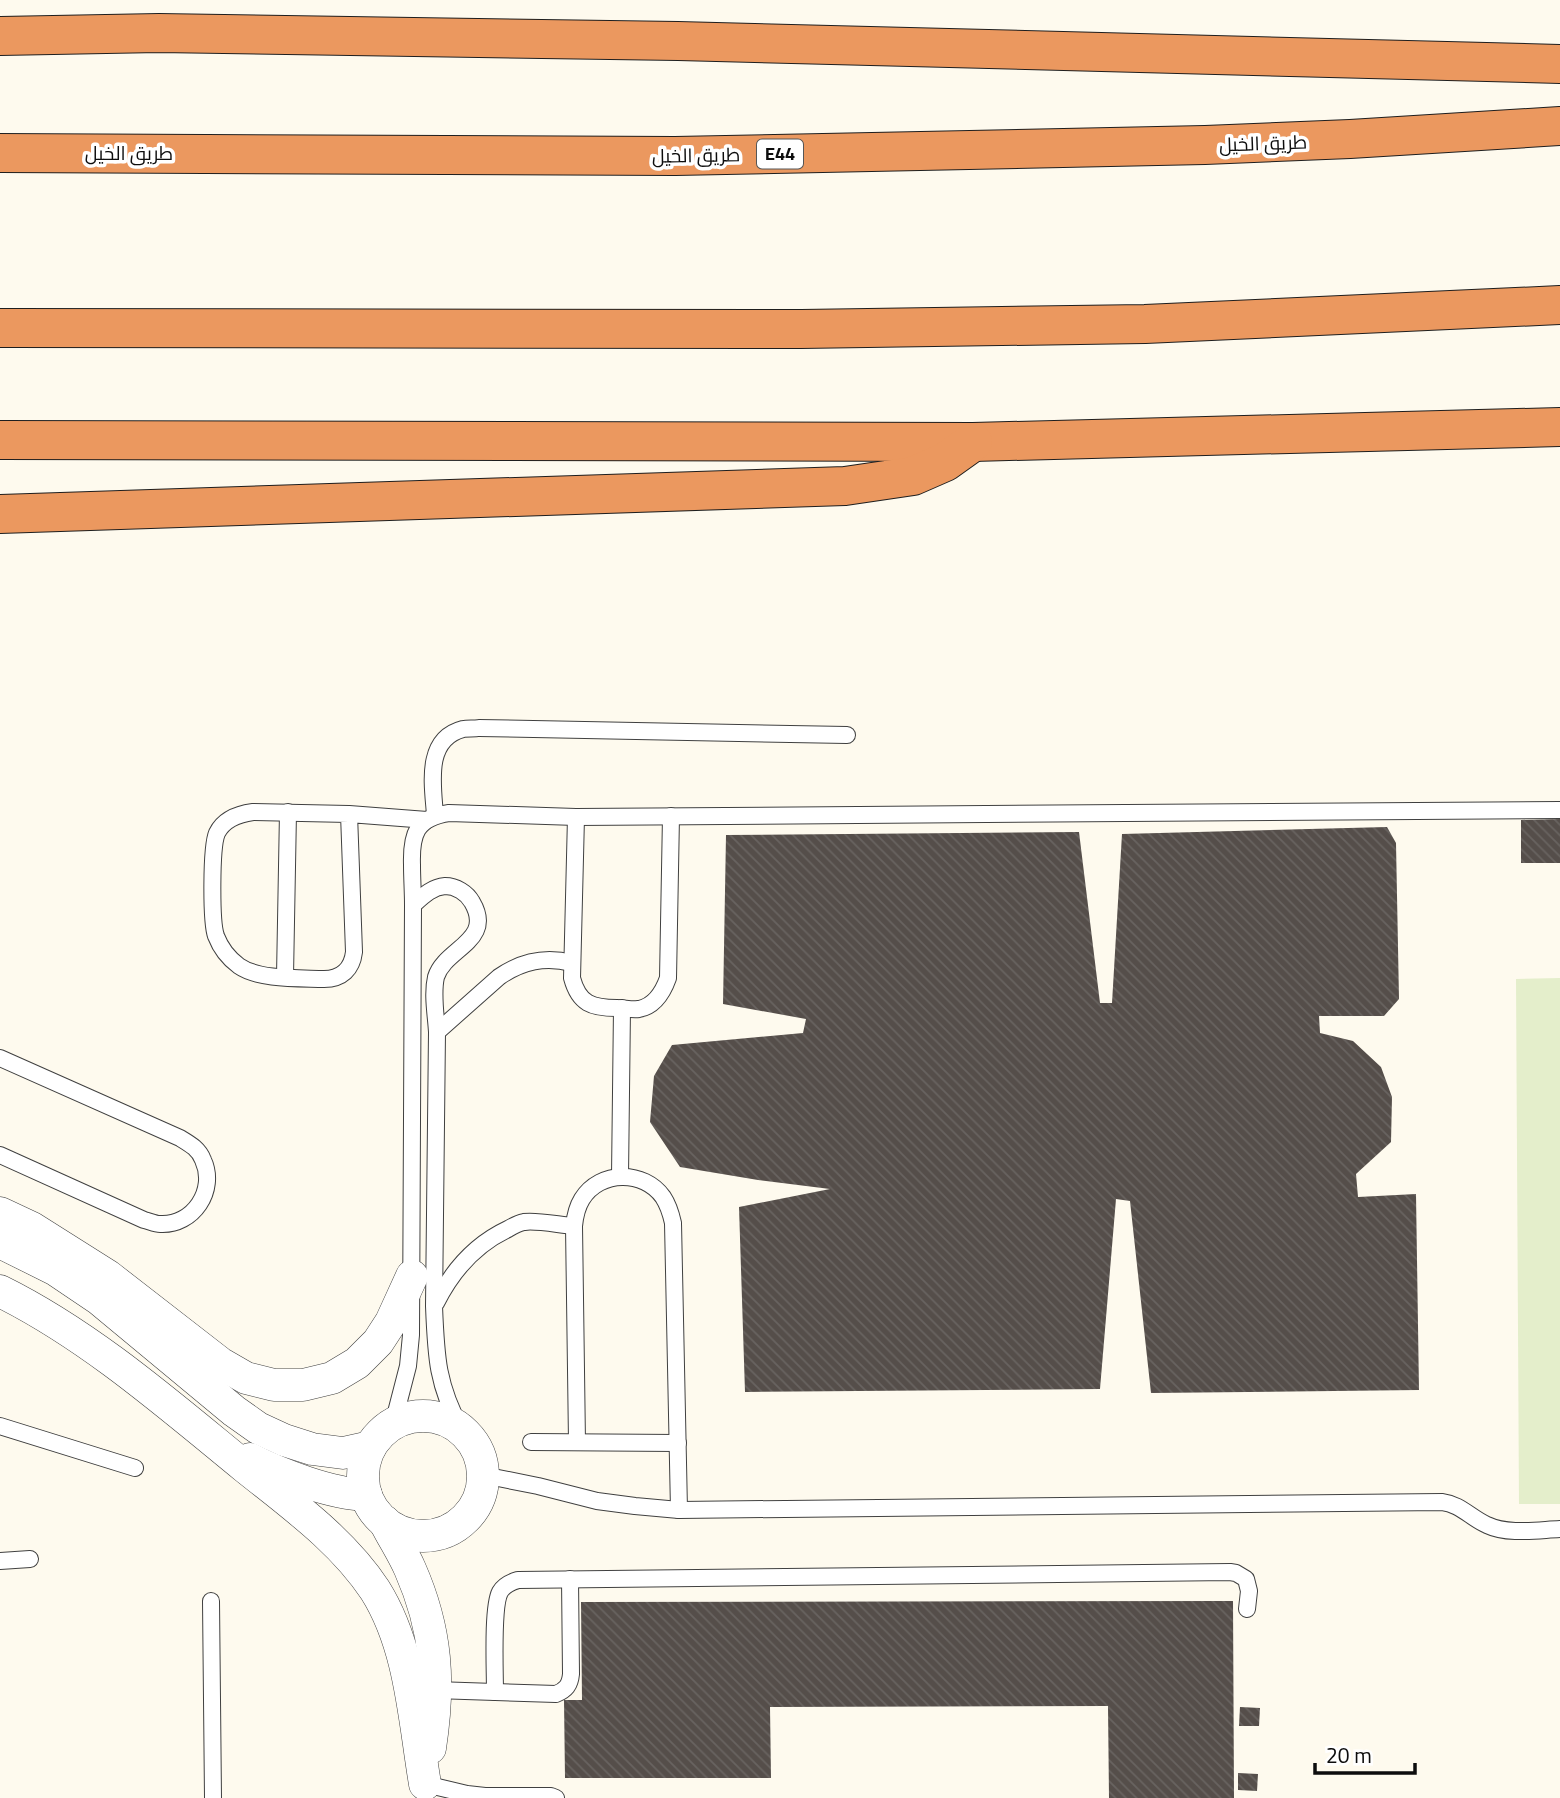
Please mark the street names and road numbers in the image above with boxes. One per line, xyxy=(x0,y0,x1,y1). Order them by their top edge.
street label: طريق الخيل xyxy=(1218,123,1308,163)
street label: طريق الخيل xyxy=(85,135,173,171)
street label: طريق الخيل xyxy=(652,136,740,174)
road number: E44 xyxy=(757,140,803,168)

